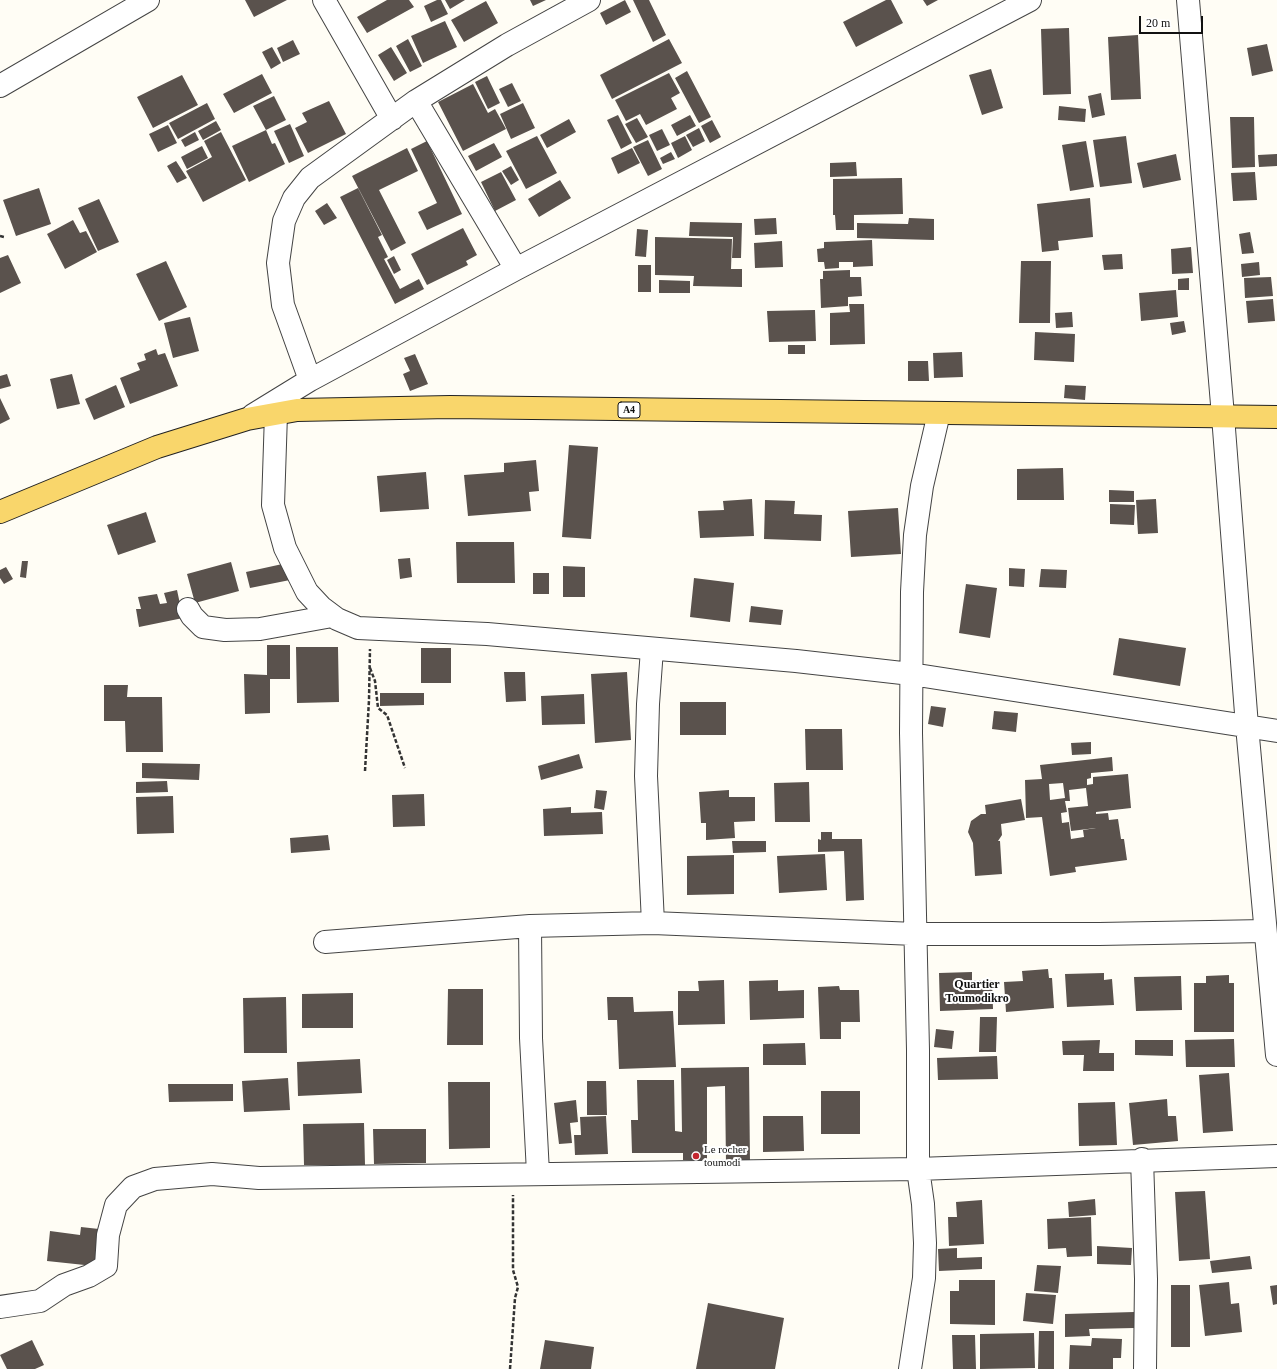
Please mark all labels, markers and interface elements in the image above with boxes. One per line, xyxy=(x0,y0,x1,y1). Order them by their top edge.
scale bar xyxy=(1141,8,1205,34)
text: 20 m xyxy=(1146,16,1170,30)
road number: A4 xyxy=(618,402,640,418)
district label: Quartier Toumodikro xyxy=(945,978,1009,1006)
place label: Le rocher toumodi xyxy=(704,1143,746,1169)
marker: Le rocher toumodi xyxy=(691,1151,701,1161)

